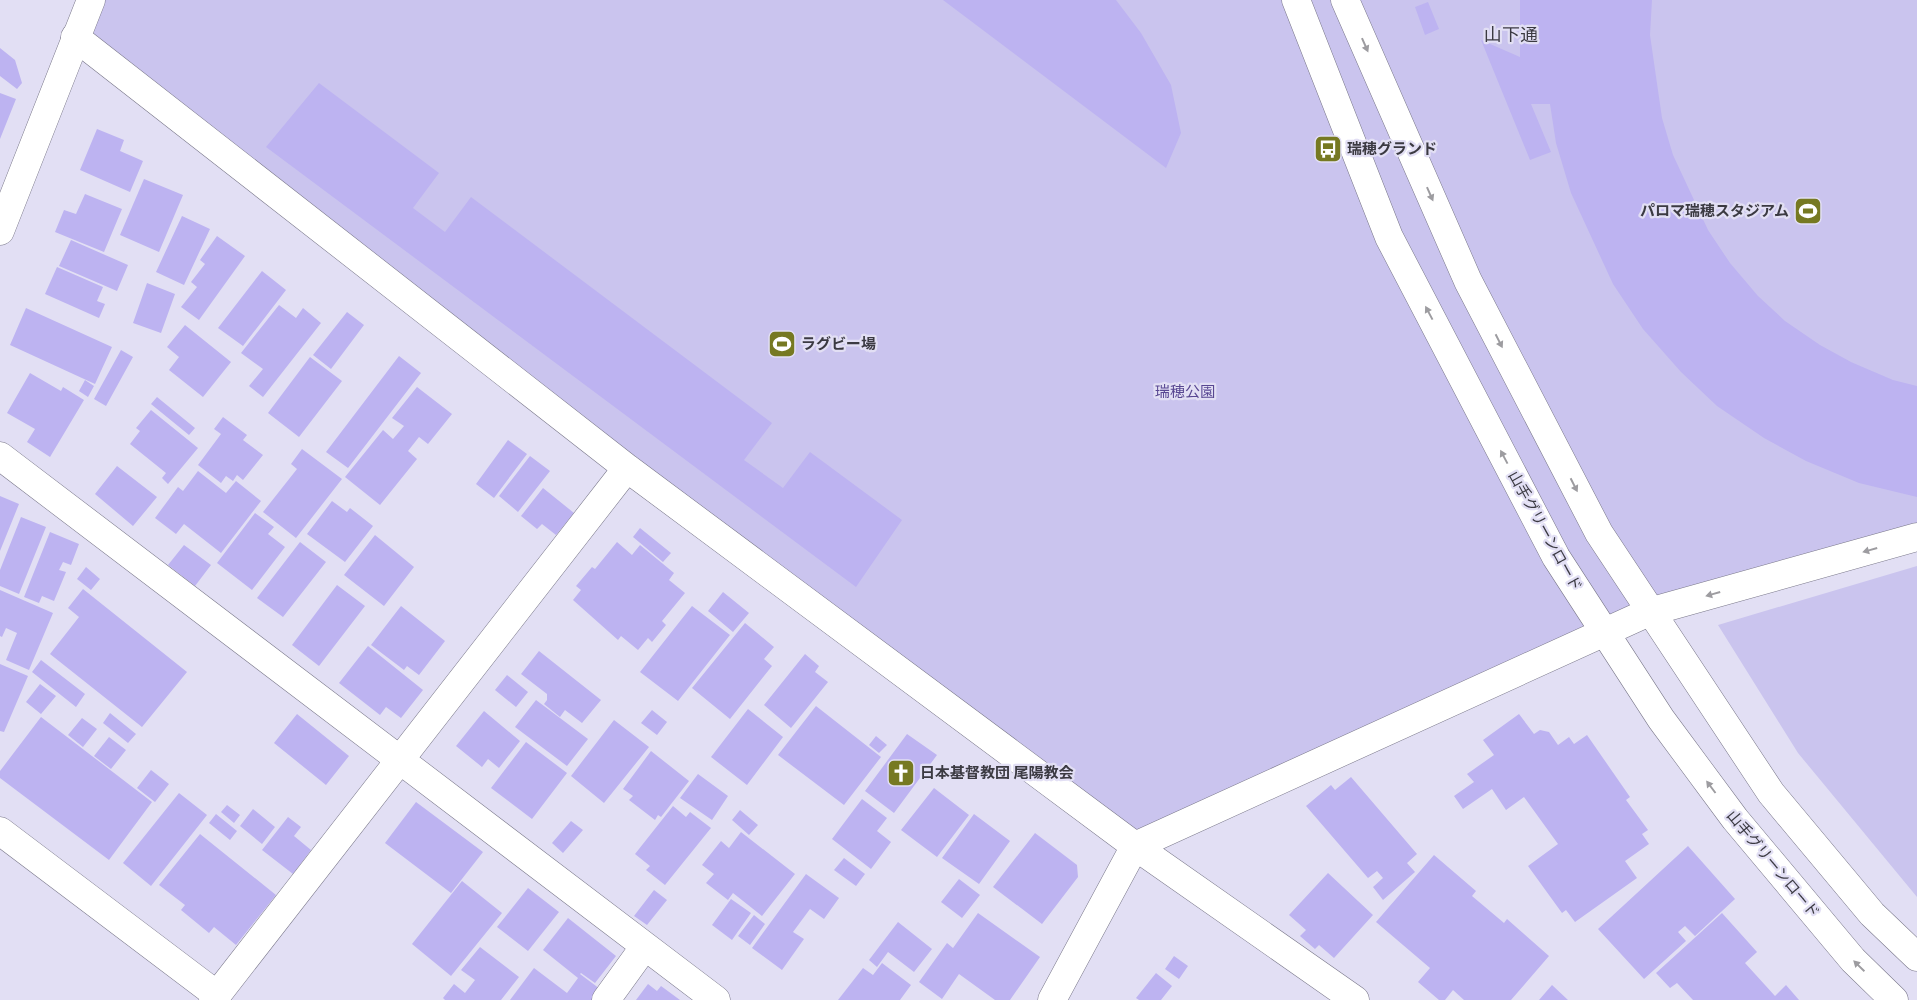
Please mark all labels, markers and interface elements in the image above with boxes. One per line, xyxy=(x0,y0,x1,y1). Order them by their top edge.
district label: 山下通 xyxy=(1484,24,1538,45)
one-way arrow xyxy=(1361,38,1369,52)
bus stop icon: 瑞穂グランド xyxy=(1313,134,1343,164)
place label: 瑞穂グランド xyxy=(1347,140,1437,158)
one-way arrow xyxy=(1426,187,1434,201)
sports icon: パロマ瑞穂スタジアム xyxy=(1793,196,1823,226)
place label: パロマ瑞穂スタジアム xyxy=(1640,202,1789,220)
one-way arrow xyxy=(1425,306,1433,320)
sports icon: ラグビー場 xyxy=(767,329,797,359)
one-way arrow xyxy=(1495,333,1503,348)
place label: ラグビー場 xyxy=(801,335,876,353)
park label: 瑞穂公園 xyxy=(1155,383,1215,401)
one-way arrow xyxy=(1500,450,1508,465)
street label: 山手グリーンロード xyxy=(1505,468,1585,594)
one-way arrow xyxy=(1570,478,1578,492)
one-way arrow xyxy=(1862,546,1878,554)
one-way arrow xyxy=(1706,590,1721,598)
church icon: 日本基督教団 尾陽教会 xyxy=(886,758,916,788)
place label: 日本基督教団 尾陽教会 xyxy=(920,764,1074,782)
one-way arrow xyxy=(1706,781,1717,794)
street label: 山手グリーンロード xyxy=(1723,807,1823,921)
one-way arrow xyxy=(1854,960,1866,972)

